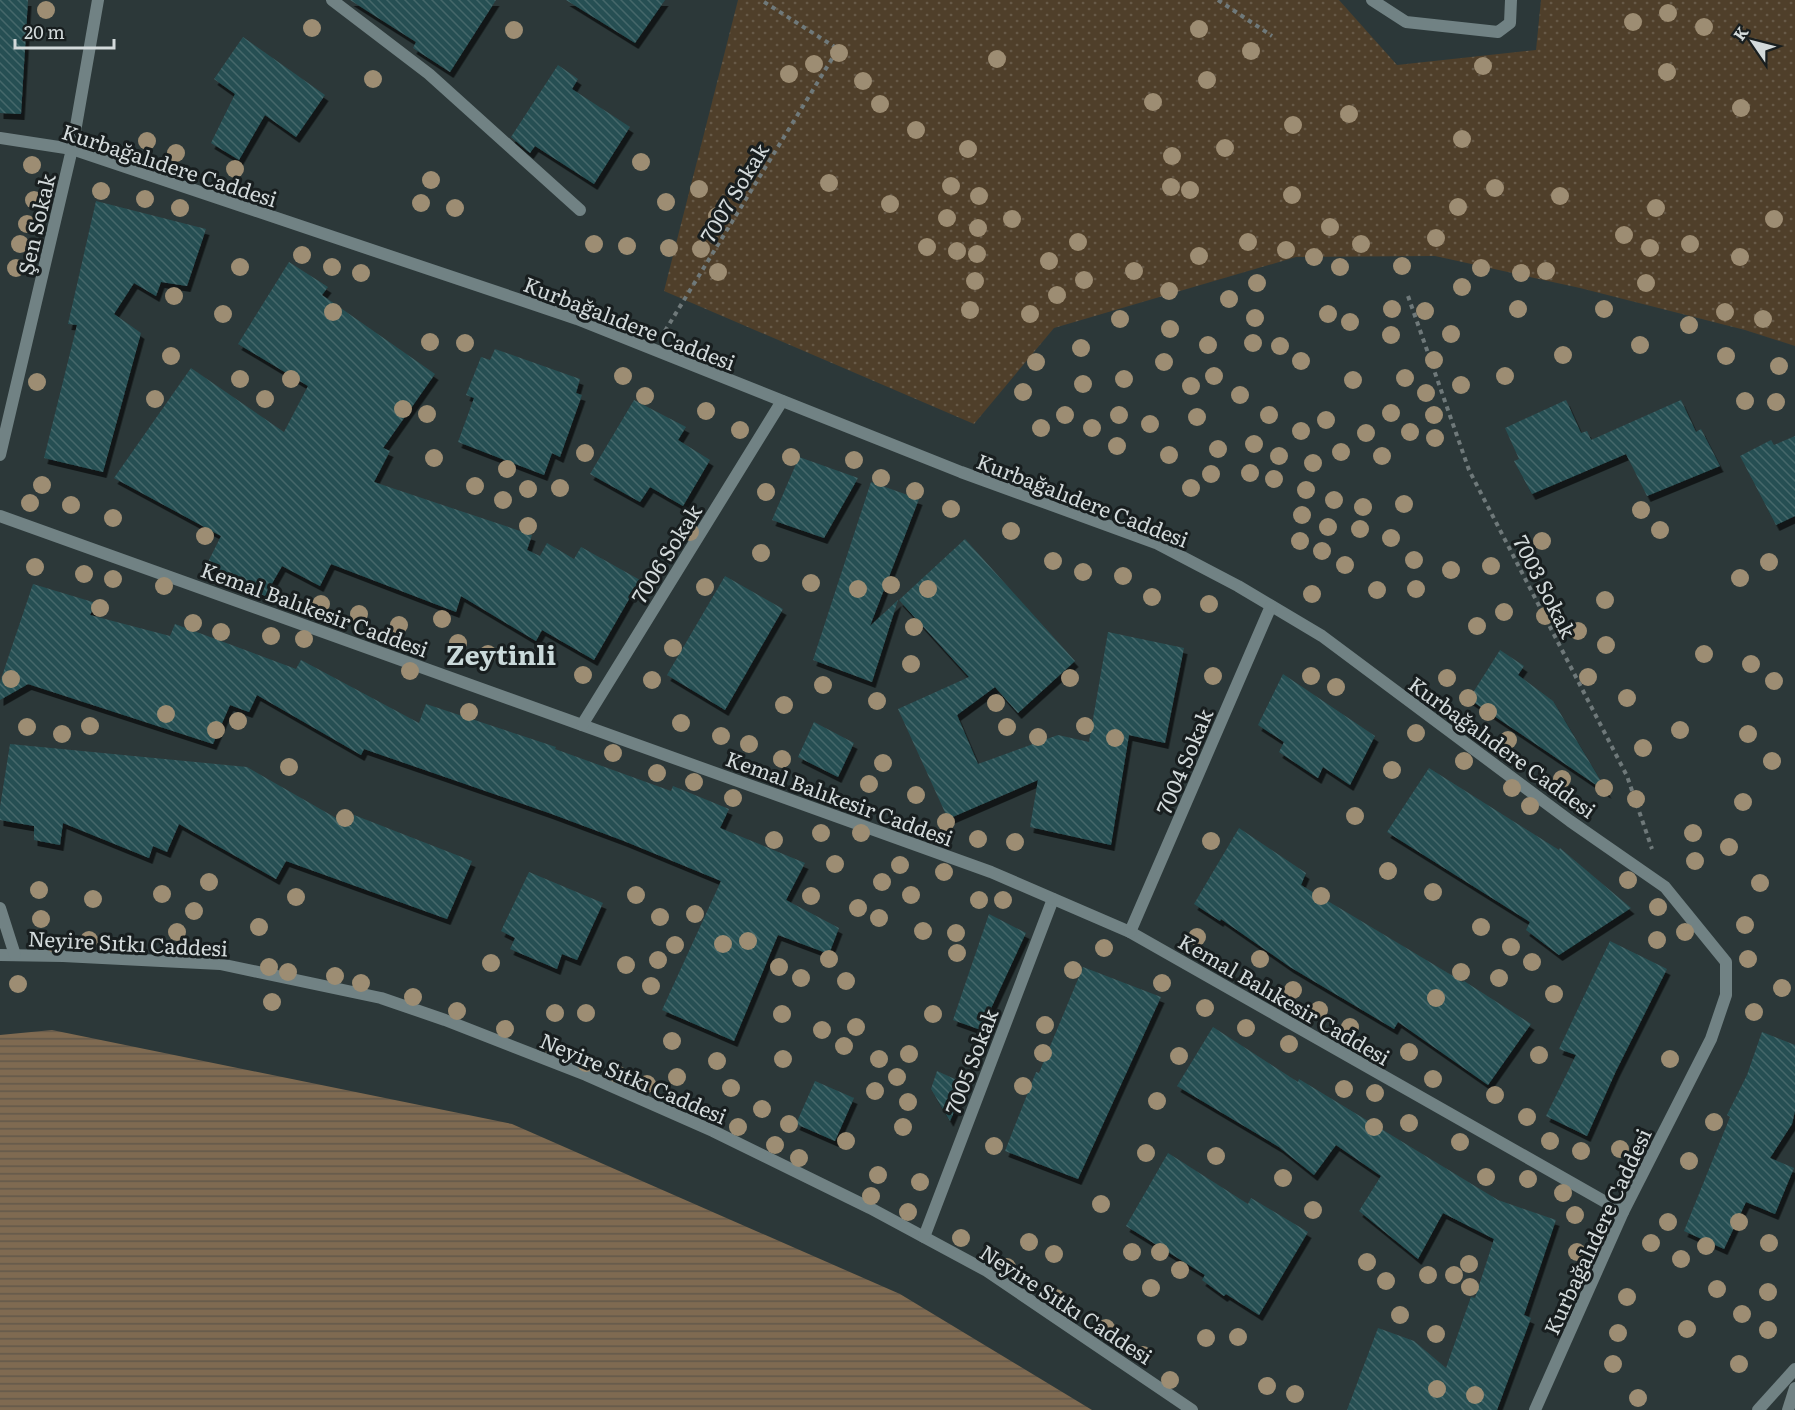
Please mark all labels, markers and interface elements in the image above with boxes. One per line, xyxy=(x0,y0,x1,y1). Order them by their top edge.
scale bar xyxy=(15,12,114,50)
north arrow xyxy=(1723,12,1783,72)
text: 20 m xyxy=(24,18,65,45)
text: K xyxy=(1726,20,1754,45)
street label: Kurbağalıdere Caddesi xyxy=(58,115,282,213)
street label: 7007 Sokak xyxy=(691,136,775,248)
street label: Şen Sokak xyxy=(8,170,62,278)
street label: Kurbağalıdere Caddesi xyxy=(520,267,740,377)
street label: Kurbağalıdere Caddesi xyxy=(973,444,1193,554)
street label: 7006 Sokak xyxy=(622,497,708,609)
street label: 7003 Sokak xyxy=(1507,529,1585,643)
street label: Kemal Balıkesir Caddesi xyxy=(197,552,433,664)
district label: Zeytinli xyxy=(446,633,556,673)
street label: Kurbağalıdere Caddesi xyxy=(1403,667,1603,825)
street label: 7004 Sokak xyxy=(1147,703,1219,819)
street label: Kemal Balıkesir Caddesi xyxy=(722,741,958,853)
street label: Neyire Sıtkı Caddesi xyxy=(27,921,229,963)
street label: Kemal Balıkesir Caddesi xyxy=(1173,925,1397,1071)
street label: 7005 Sokak xyxy=(936,1003,1004,1118)
street label: Neyire Sıtkı Caddesi xyxy=(536,1024,732,1130)
street label: Kurbağalıdere Caddesi xyxy=(1534,1123,1658,1339)
street label: Neyire Sıtkı Caddesi xyxy=(975,1235,1159,1371)

